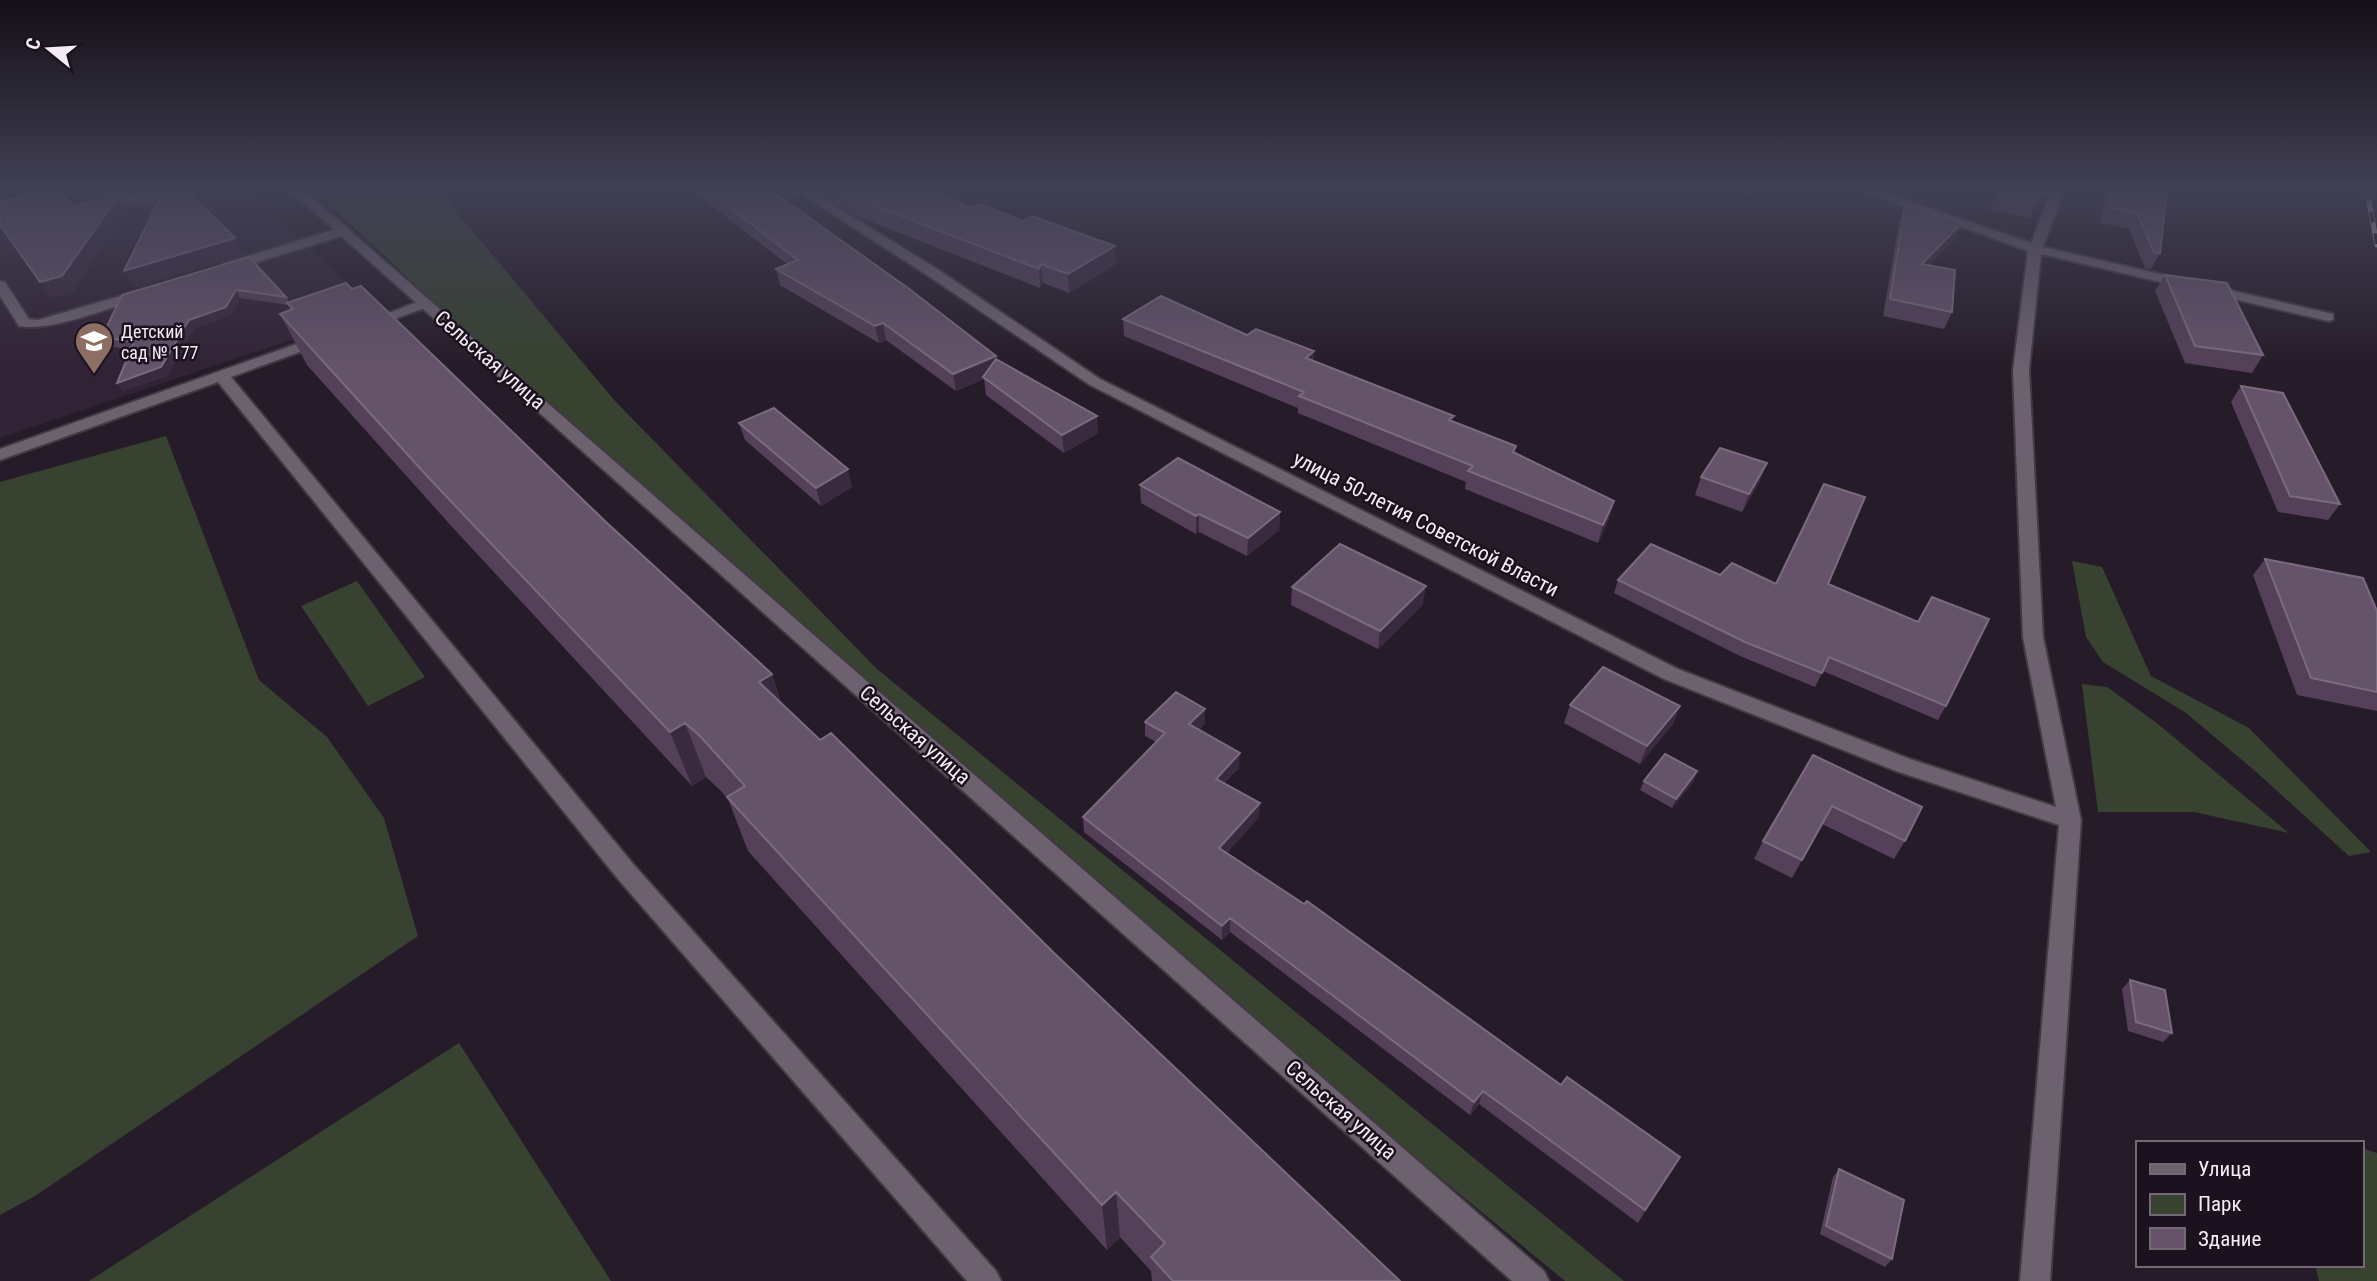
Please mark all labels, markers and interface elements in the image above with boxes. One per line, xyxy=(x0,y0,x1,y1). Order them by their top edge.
north arrow xyxy=(14,14,84,84)
text: С xyxy=(21,35,46,53)
street label: Сельская улица xyxy=(430,306,550,414)
school or university icon: Детский сад № 177 xyxy=(73,320,115,375)
place label: Детский сад № 177 xyxy=(121,321,199,363)
street label: улица 50-летия Советской Власти xyxy=(1289,446,1563,602)
street label: Сельская улица xyxy=(855,681,975,789)
street label: Сельская улица xyxy=(1281,1056,1401,1164)
legend xyxy=(2136,1141,2363,1267)
text: Улица xyxy=(2198,1157,2251,1181)
text: Парк xyxy=(2198,1192,2242,1216)
text: Здание xyxy=(2198,1227,2262,1251)

